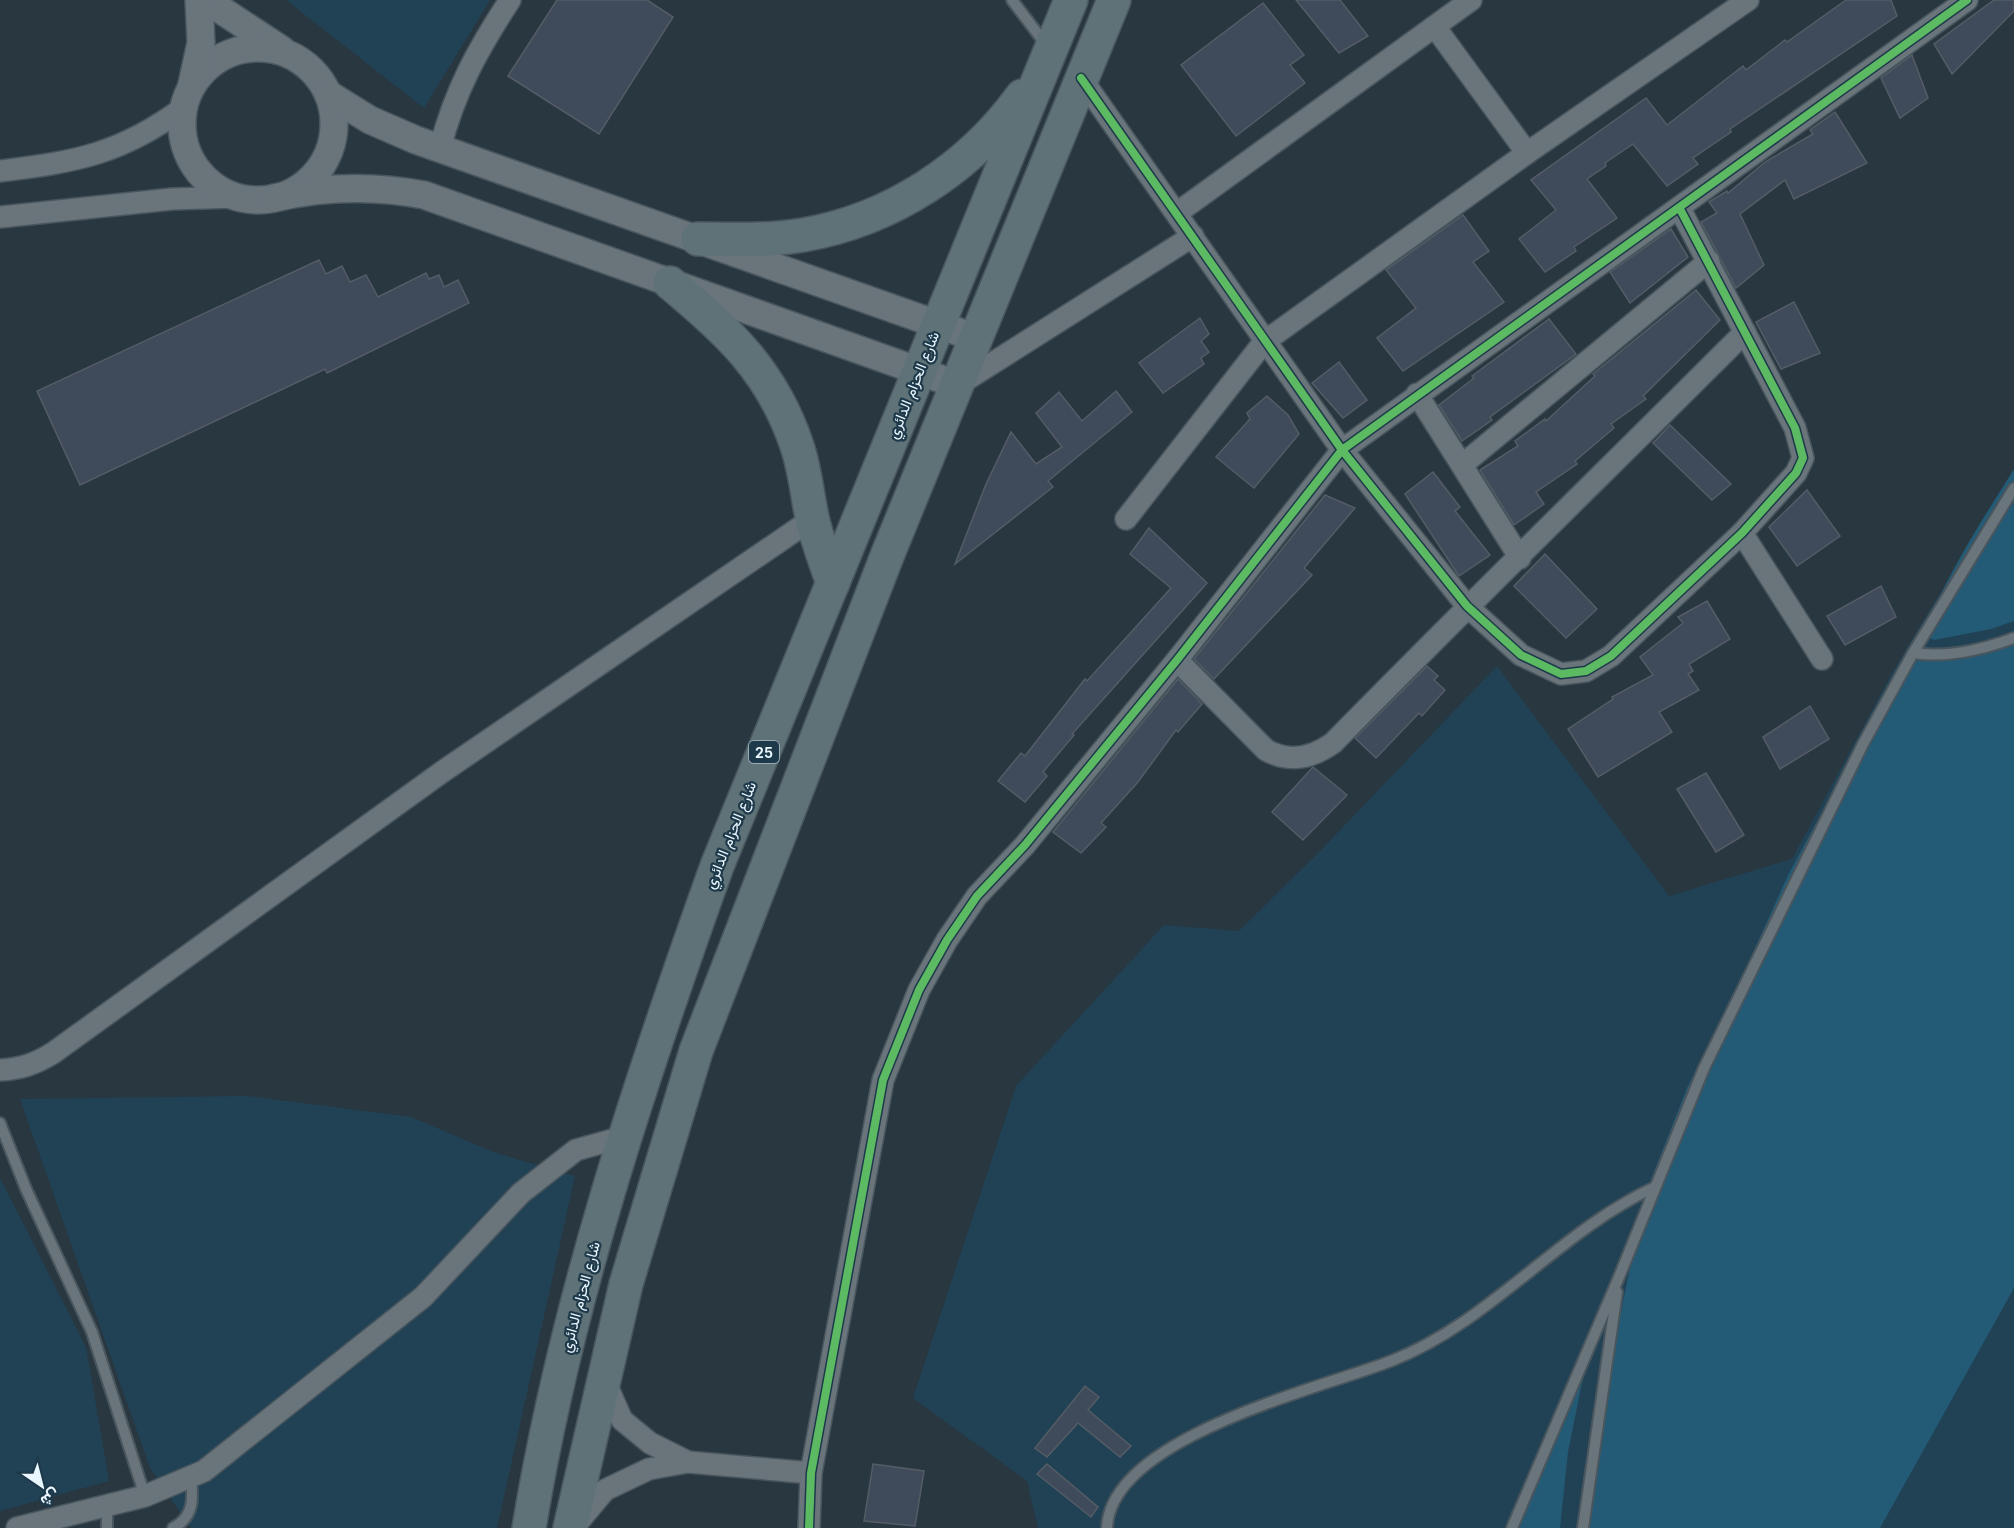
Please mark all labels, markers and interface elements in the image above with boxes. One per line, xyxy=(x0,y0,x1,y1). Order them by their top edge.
street label: شارع الحزام الدائري xyxy=(883,328,947,443)
road number: 25 xyxy=(749,741,779,763)
street label: شارع الحزام الدائري xyxy=(700,778,764,893)
street label: شارع الحزام الدائري xyxy=(556,1239,608,1356)
north arrow xyxy=(12,1456,72,1516)
text: ش xyxy=(37,1485,64,1512)

